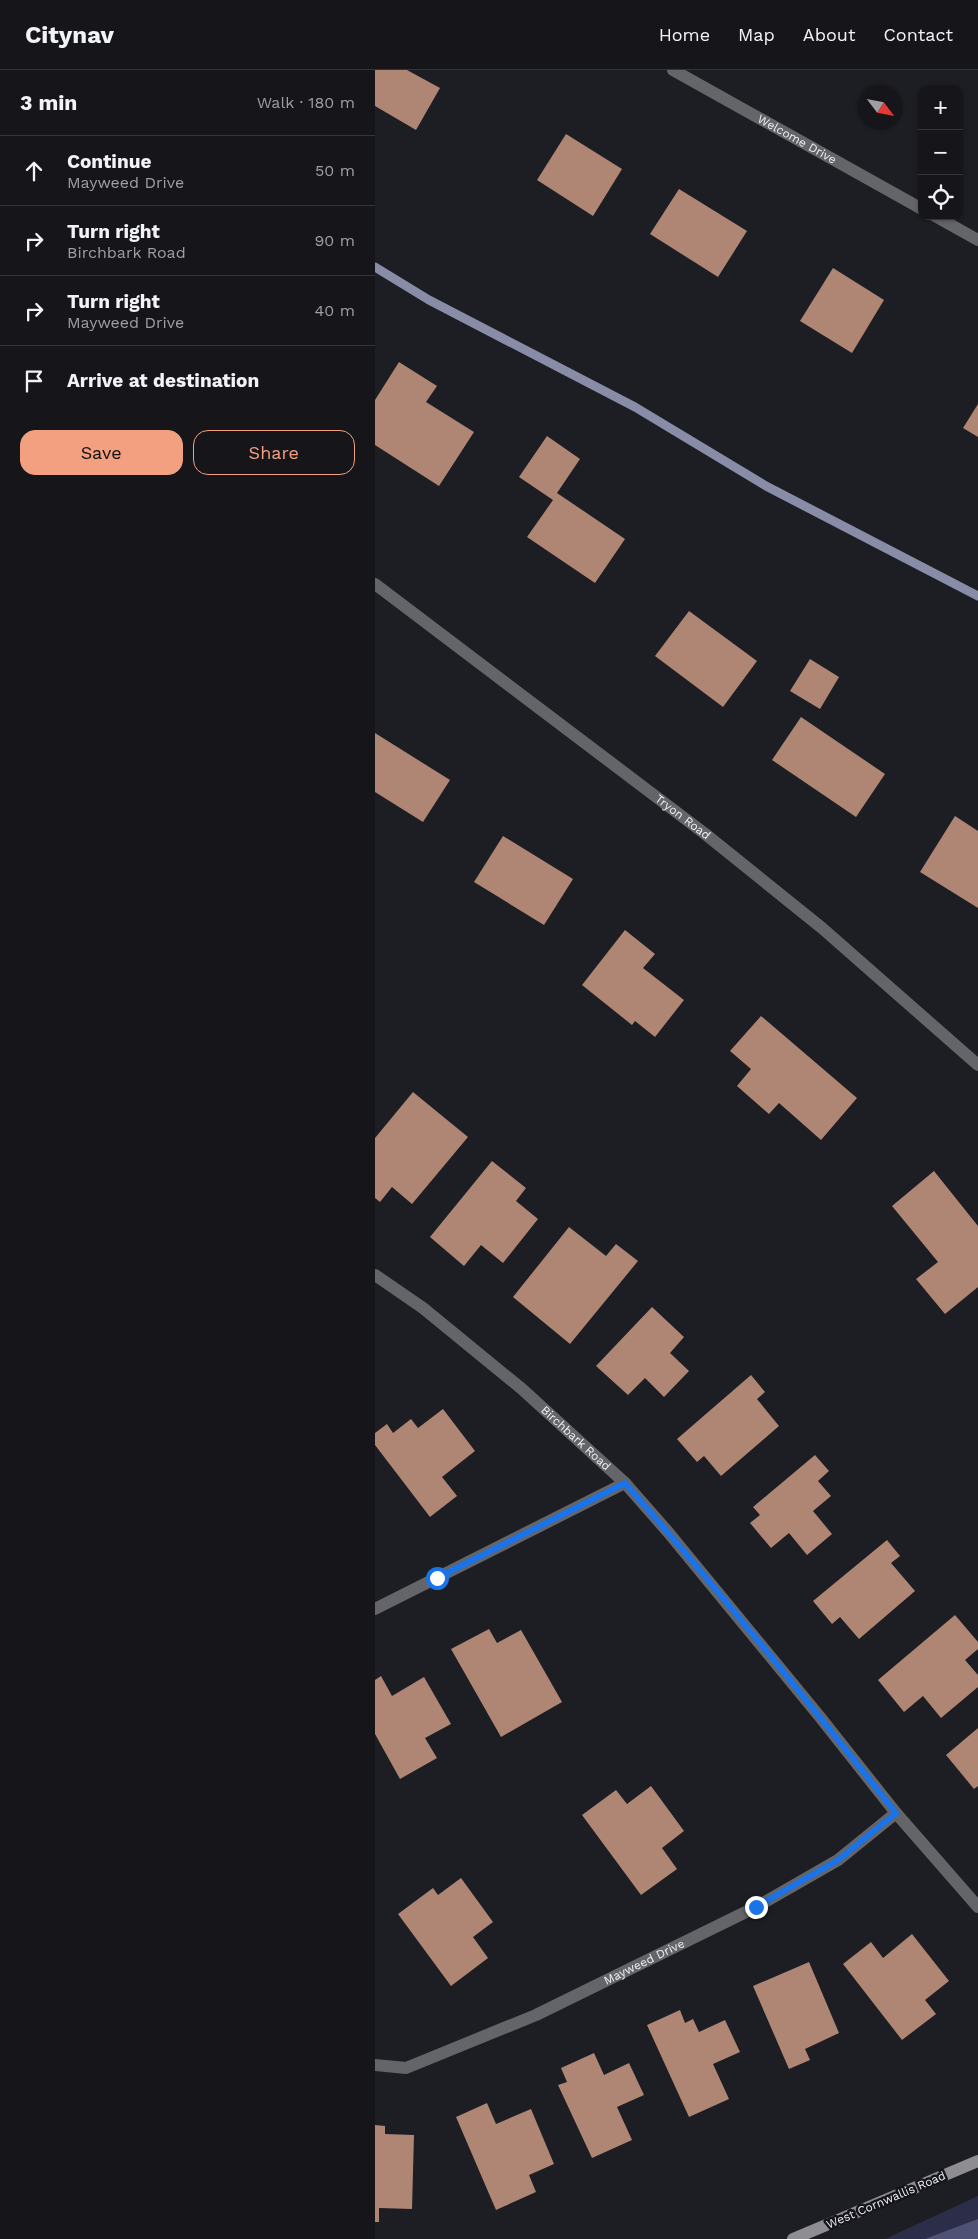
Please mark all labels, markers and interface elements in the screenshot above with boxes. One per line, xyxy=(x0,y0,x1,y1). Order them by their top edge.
text: Citynav xyxy=(25,21,114,49)
text: Home xyxy=(659,24,710,45)
text: Map xyxy=(738,24,775,45)
text: About xyxy=(803,24,855,45)
text: Contact xyxy=(883,24,953,45)
north arrow xyxy=(858,85,903,130)
map controls xyxy=(918,85,963,220)
button: + xyxy=(918,85,963,130)
text: 3 min xyxy=(20,90,77,115)
text: Walk · 180 m xyxy=(257,93,355,112)
street label: Welcome Drive xyxy=(755,112,839,167)
button: − xyxy=(918,130,963,175)
text: Continue xyxy=(67,150,151,173)
icon: ahead xyxy=(20,157,48,185)
text: 50 m xyxy=(315,161,355,180)
text: Mayweed Drive xyxy=(67,173,184,192)
button: locate xyxy=(918,175,963,220)
text: Turn right xyxy=(67,220,160,243)
icon: right xyxy=(20,227,48,255)
text: 90 m xyxy=(314,231,355,250)
text: Birchbark Road xyxy=(67,243,186,262)
text: Turn right xyxy=(67,290,160,313)
icon: right xyxy=(20,297,48,325)
text: 40 m xyxy=(315,301,355,320)
text: Mayweed Drive xyxy=(67,313,184,332)
icon: arrive xyxy=(20,367,48,395)
text: Arrive at destination xyxy=(67,369,259,392)
button: Save xyxy=(20,430,183,475)
button: Share xyxy=(193,430,355,475)
street label: Tryon Road xyxy=(652,792,713,842)
street label: Birchbark Road xyxy=(538,1403,613,1473)
route start xyxy=(426,1567,449,1590)
route end xyxy=(745,1896,768,1919)
street label: Mayweed Drive xyxy=(602,1936,687,1988)
street label: West Cornwallis Road xyxy=(824,2169,948,2231)

